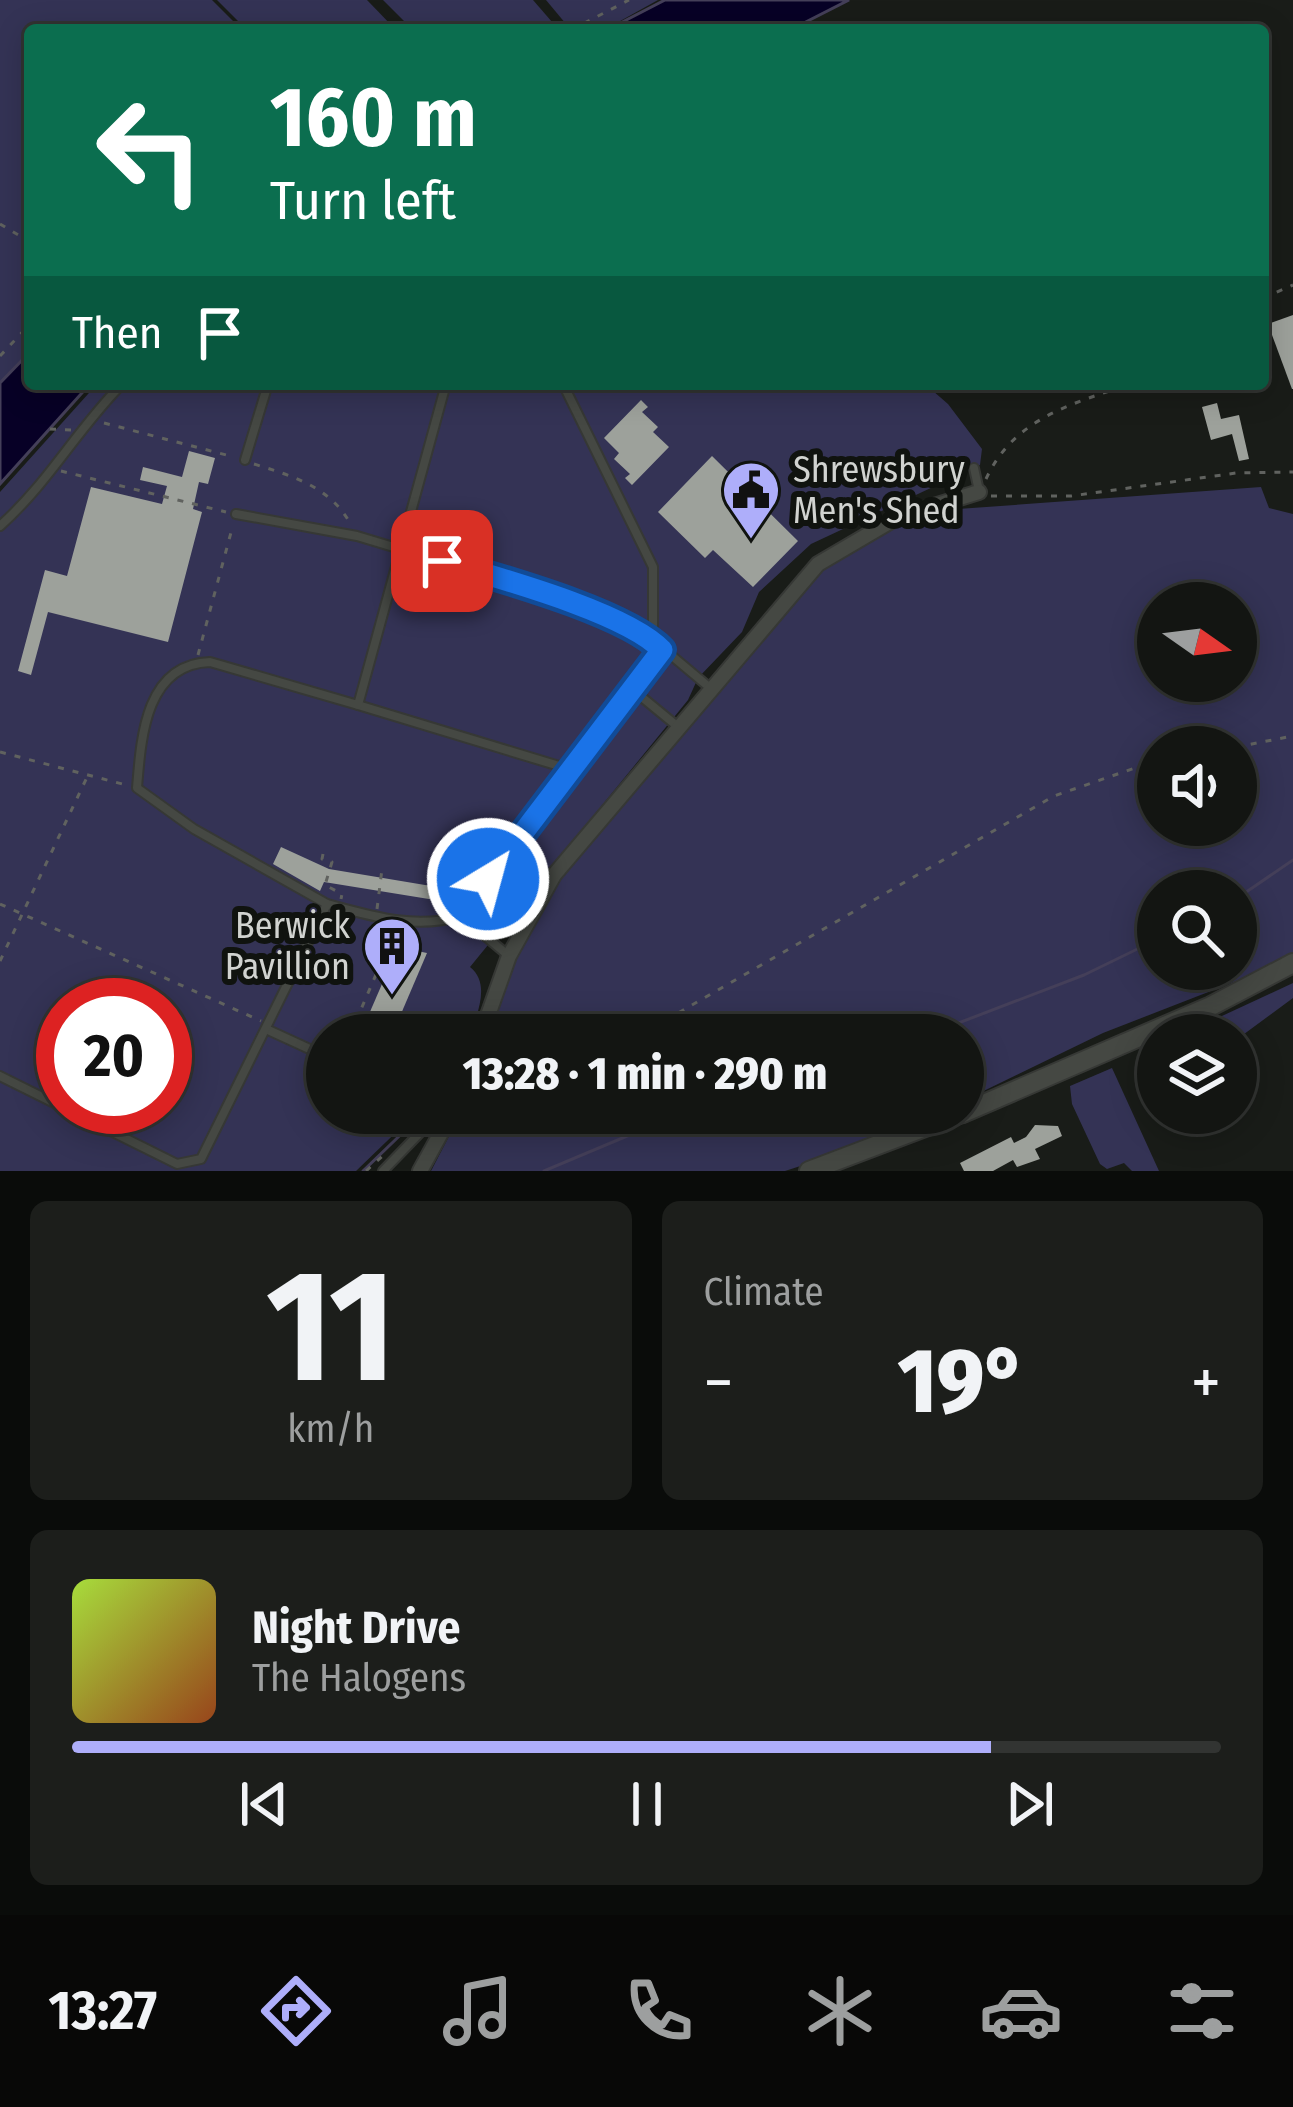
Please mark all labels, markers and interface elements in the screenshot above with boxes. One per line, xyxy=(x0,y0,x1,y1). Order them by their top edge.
text: 160 m xyxy=(270,67,477,168)
icon: left xyxy=(72,72,228,228)
text: Turn left xyxy=(270,169,456,233)
icon: arrive xyxy=(187,300,253,366)
text: Then xyxy=(72,306,163,360)
place label: Shrewsbury Men's Shed xyxy=(793,448,965,533)
public building icon: Shrewsbury Men's Shed xyxy=(720,459,782,541)
pin xyxy=(391,510,493,612)
icon: arrive xyxy=(409,528,475,594)
north arrow xyxy=(1137,582,1257,702)
map controls xyxy=(1137,582,1257,1134)
button: sound xyxy=(1137,726,1257,846)
position arrow xyxy=(425,816,551,942)
button: search xyxy=(1137,870,1257,990)
place label: Berwick Pavillion xyxy=(225,904,350,989)
building icon: Berwick Pavillion xyxy=(361,915,423,997)
speed limit sign: 20 xyxy=(36,978,192,1134)
button: layers xyxy=(1137,1014,1257,1134)
text: 13:28 · 1 min · 290 m xyxy=(463,1047,827,1101)
text: 11 xyxy=(266,1234,395,1421)
text: Climate xyxy=(704,1269,824,1315)
text: 19° xyxy=(898,1328,1026,1436)
text: − xyxy=(704,1343,733,1422)
text: + xyxy=(1191,1343,1221,1422)
text: km/h xyxy=(287,1406,374,1452)
text: Night Drive xyxy=(252,1601,460,1655)
text: The Halogens xyxy=(252,1655,466,1701)
icon: previous xyxy=(231,1771,297,1837)
icon: pause xyxy=(614,1771,680,1837)
icon: next xyxy=(997,1771,1063,1837)
icon: directions xyxy=(254,1969,338,2053)
icon: music xyxy=(436,1969,520,2053)
icon: phone xyxy=(617,1969,701,2053)
icon: climate xyxy=(798,1969,882,2053)
icon: car xyxy=(979,1969,1063,2053)
icon: filters xyxy=(1160,1969,1244,2053)
text: 13:27 xyxy=(49,1979,157,2043)

